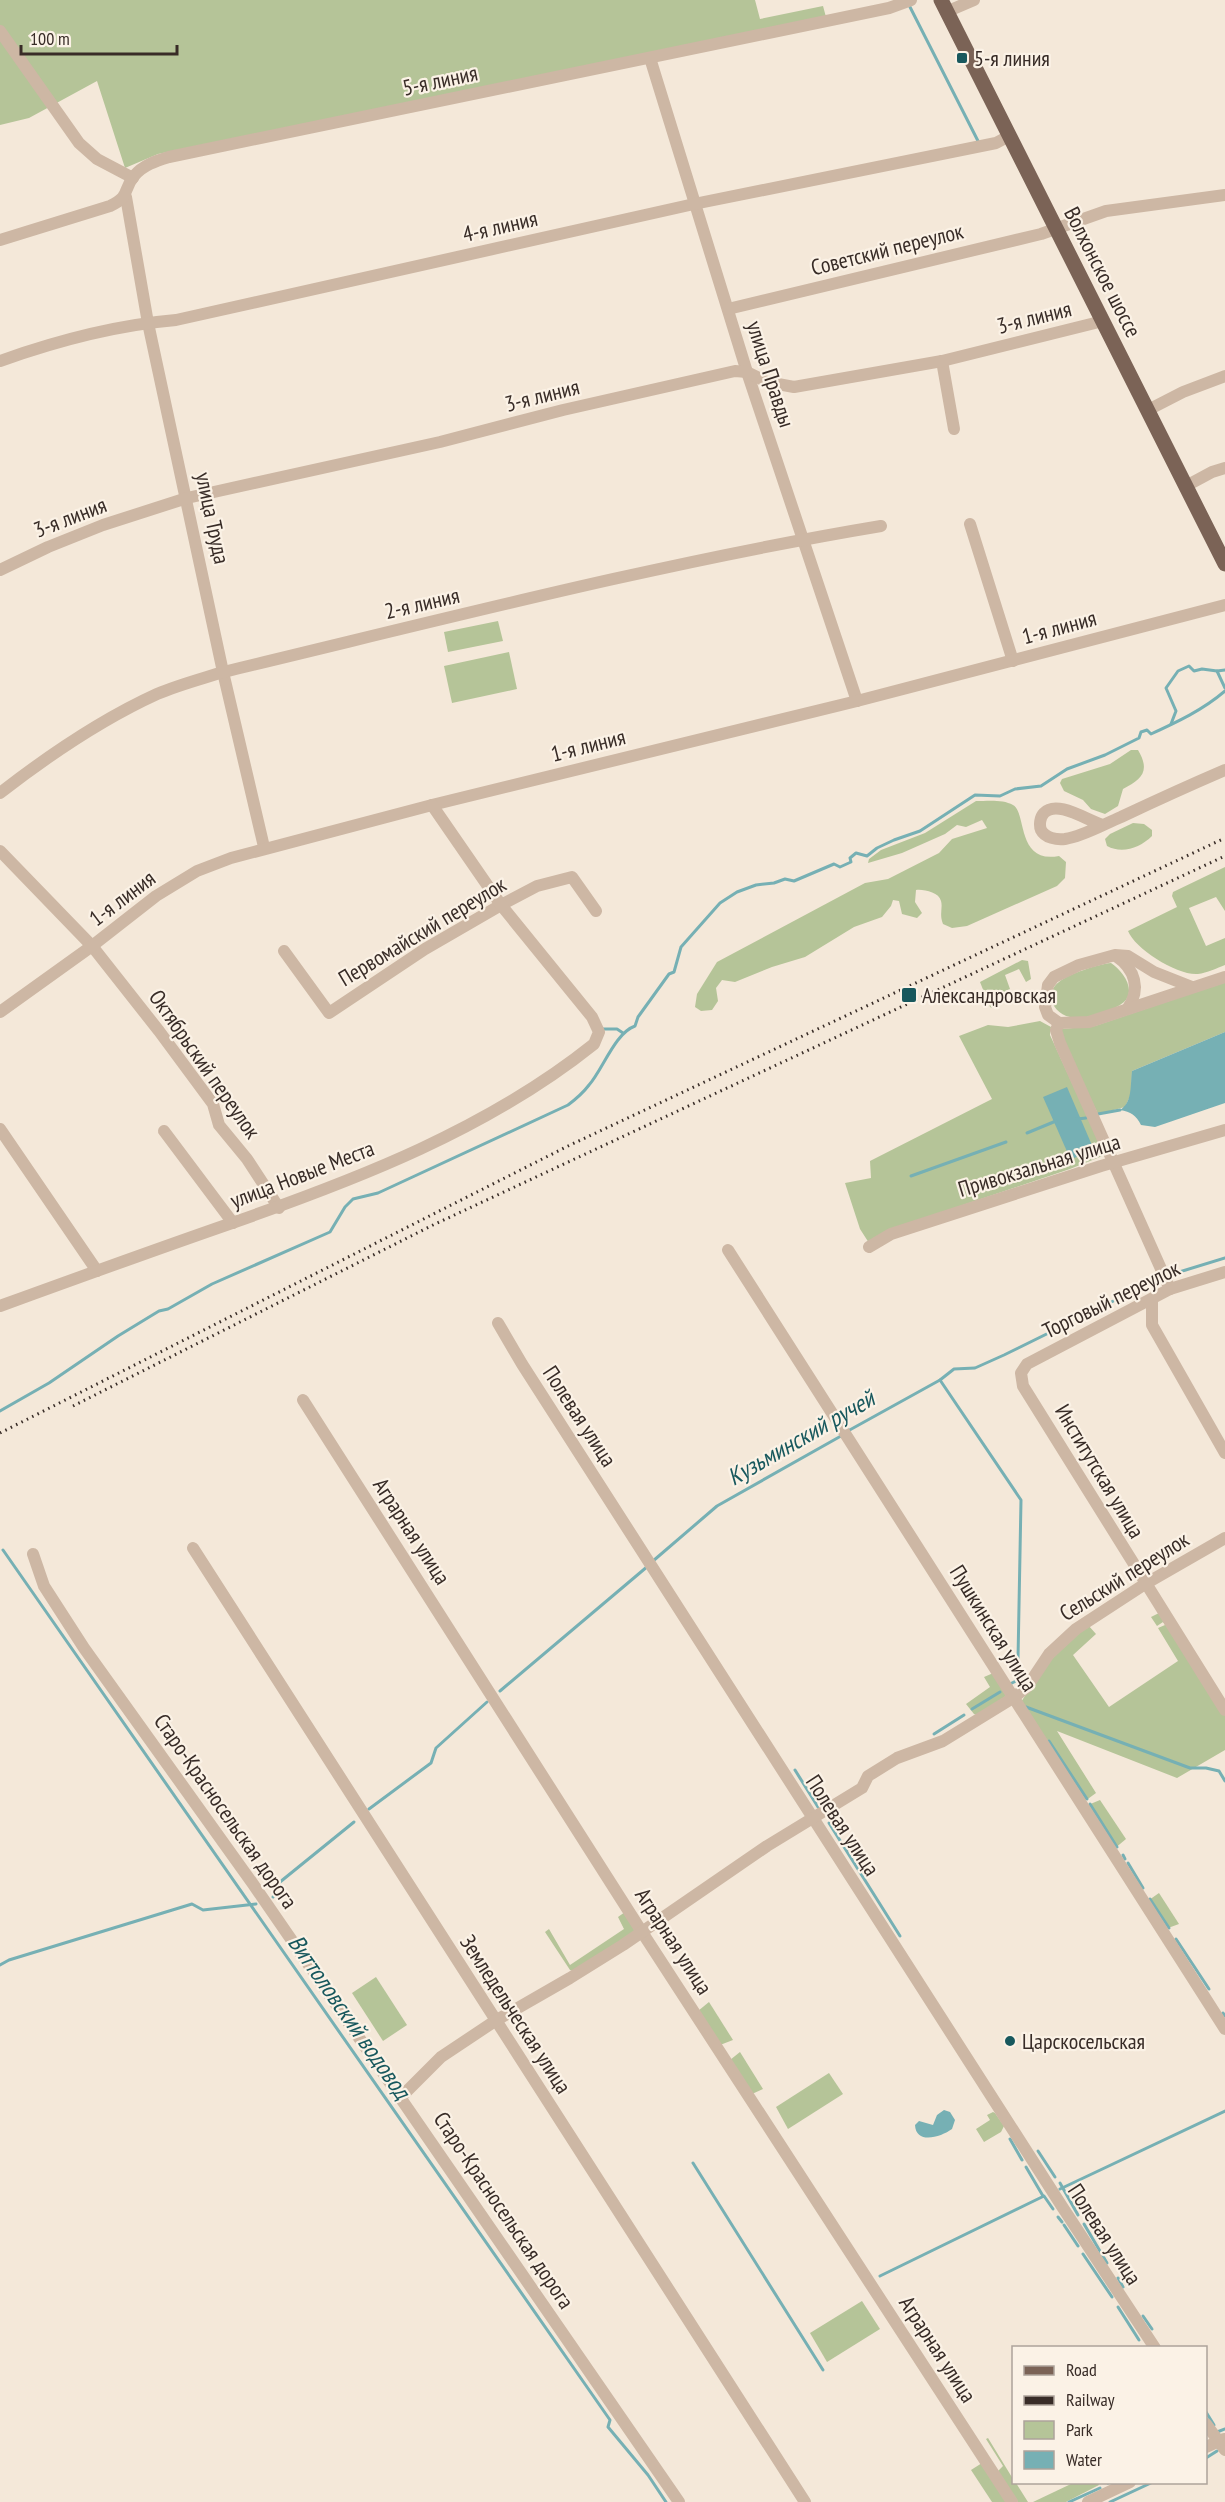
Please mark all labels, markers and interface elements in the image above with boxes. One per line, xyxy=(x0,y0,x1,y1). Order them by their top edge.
scale bar xyxy=(21,18,177,56)
text: 100 m xyxy=(30,27,70,50)
place label: 5-я линия xyxy=(974,44,1050,72)
marker: 5-я линия xyxy=(955,51,969,65)
street label: 5-я линия xyxy=(400,58,480,102)
street label: Волхонское шоссе xyxy=(1058,202,1148,342)
street label: 4-я линия xyxy=(460,204,540,248)
street label: Советский переулок xyxy=(808,216,966,281)
street label: 3-я линия xyxy=(994,294,1074,340)
street label: улица Правды xyxy=(741,317,801,431)
street label: 3-я линия xyxy=(502,372,582,418)
street label: улица Труда xyxy=(190,470,236,566)
street label: 3-я линия xyxy=(30,490,110,544)
street label: 2-я линия xyxy=(382,581,462,625)
street label: 1-я линия xyxy=(1019,604,1099,650)
street label: 1-я линия xyxy=(548,722,628,768)
street label: 1-я линия xyxy=(83,864,161,932)
street label: Первомайский переулок xyxy=(333,870,511,992)
place label: Александровская xyxy=(922,981,1056,1009)
street label: Октябрьский переулок xyxy=(143,984,267,1144)
marker: Александровская xyxy=(900,986,918,1004)
street label: Привокзальная улица xyxy=(955,1127,1123,1203)
street label: улица Новые Места xyxy=(226,1134,378,1214)
street label: Торговый переулок xyxy=(1038,1253,1185,1344)
street label: Полевая улица xyxy=(537,1360,623,1472)
water label: Кузьминский ручей xyxy=(722,1382,882,1492)
street label: Институтская улица xyxy=(1049,1399,1151,1543)
street label: Аграрная улица xyxy=(367,1472,457,1590)
street label: Сельский переулок xyxy=(1054,1525,1194,1627)
street label: Пушкинская улица xyxy=(944,1560,1044,1696)
street label: Старо-Красносельская дорога xyxy=(148,1708,304,1914)
street label: Полевая улица xyxy=(800,1769,886,1881)
street label: Аграрная улица xyxy=(629,1882,719,2000)
water label: Виттоловский водовод xyxy=(281,1929,418,2106)
street label: Земледельческая улица xyxy=(454,1929,578,2099)
place label: Царскосельская xyxy=(1022,2027,1145,2055)
marker: Царскосельская xyxy=(1003,2034,1017,2048)
street label: Старо-Красносельская дорога xyxy=(428,2106,580,2314)
street label: Полевая улица xyxy=(1062,2178,1148,2290)
street label: Аграрная улица xyxy=(893,2290,983,2408)
legend xyxy=(1012,2346,1207,2484)
text: Road xyxy=(1066,2358,1097,2381)
text: Railway xyxy=(1066,2388,1115,2411)
text: Park xyxy=(1066,2418,1093,2441)
text: Water xyxy=(1066,2448,1102,2471)

